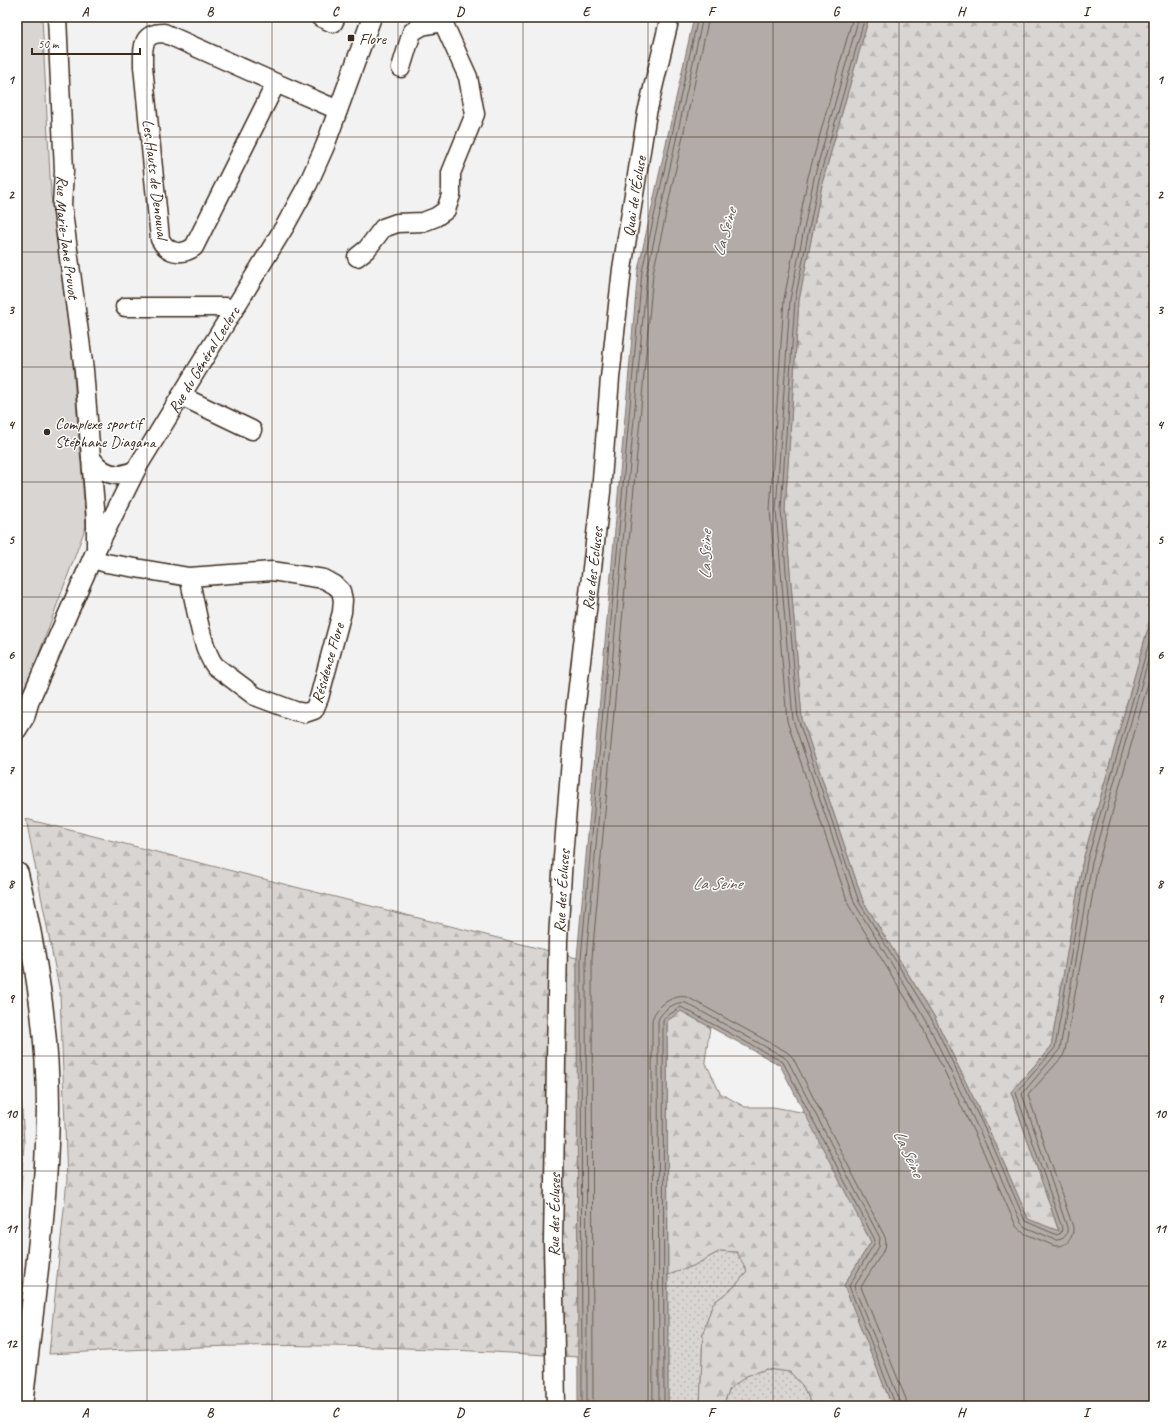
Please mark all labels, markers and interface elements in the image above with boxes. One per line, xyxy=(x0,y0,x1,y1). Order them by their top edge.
text: A xyxy=(82,4,90,20)
text: B xyxy=(207,4,215,20)
text: C xyxy=(332,4,340,20)
text: D xyxy=(456,4,465,20)
text: E xyxy=(583,4,592,20)
text: F xyxy=(708,4,717,20)
text: G xyxy=(833,4,841,20)
text: H xyxy=(957,4,967,20)
text: I xyxy=(1083,4,1092,20)
place label: Flore xyxy=(359,29,388,49)
scale bar xyxy=(32,30,140,56)
marker: Flore xyxy=(346,33,356,43)
text: 50 m xyxy=(38,36,60,52)
text: 1 xyxy=(8,72,16,88)
text: 1 xyxy=(1157,72,1165,88)
street label: Les Hauts de Denouval xyxy=(138,118,173,243)
street label: Quai de l'Écluse xyxy=(618,153,651,238)
street label: Rue Marie-Jane Pruvot xyxy=(51,175,84,302)
text: 2 xyxy=(8,187,15,203)
text: 2 xyxy=(1157,187,1164,203)
water label: La Seine xyxy=(708,203,742,259)
text: 3 xyxy=(8,302,15,318)
street label: Rue du Général Leclerc xyxy=(164,302,245,417)
text: 3 xyxy=(1157,302,1164,318)
place label: Complexe sportif Stéphane Diagana xyxy=(55,414,157,452)
text: 4 xyxy=(8,417,16,433)
text: 4 xyxy=(1157,417,1165,433)
marker: Complexe sportif Stéphane Diagana xyxy=(42,427,52,437)
street label: Rue des Écluses xyxy=(578,525,608,611)
water label: La Seine xyxy=(695,528,716,580)
text: 5 xyxy=(8,532,15,548)
text: 5 xyxy=(1157,532,1164,548)
street label: Résidence Flore xyxy=(307,619,349,706)
text: 6 xyxy=(8,647,15,663)
text: 6 xyxy=(1157,647,1164,663)
text: 7 xyxy=(8,762,15,778)
text: 7 xyxy=(1157,762,1164,778)
street label: Rue des Écluses xyxy=(549,847,575,933)
water label: La Seine xyxy=(693,873,744,894)
text: 8 xyxy=(8,876,16,892)
text: 8 xyxy=(1157,876,1165,892)
text: 9 xyxy=(8,991,15,1007)
text: 9 xyxy=(1157,991,1164,1007)
text: 10 xyxy=(5,1106,18,1122)
text: 10 xyxy=(1154,1106,1167,1122)
water label: La Seine xyxy=(889,1127,929,1182)
street label: Rue des Écluses xyxy=(544,1172,565,1257)
text: 11 xyxy=(5,1221,19,1237)
text: 11 xyxy=(1154,1221,1168,1237)
text: 12 xyxy=(5,1336,18,1352)
text: 12 xyxy=(1154,1336,1167,1352)
text: A xyxy=(82,1405,90,1421)
text: B xyxy=(207,1405,215,1421)
text: C xyxy=(332,1405,340,1421)
text: D xyxy=(456,1405,465,1421)
text: E xyxy=(583,1405,592,1421)
text: F xyxy=(708,1405,717,1421)
text: G xyxy=(833,1405,841,1421)
text: H xyxy=(957,1405,967,1421)
text: I xyxy=(1083,1405,1092,1421)

